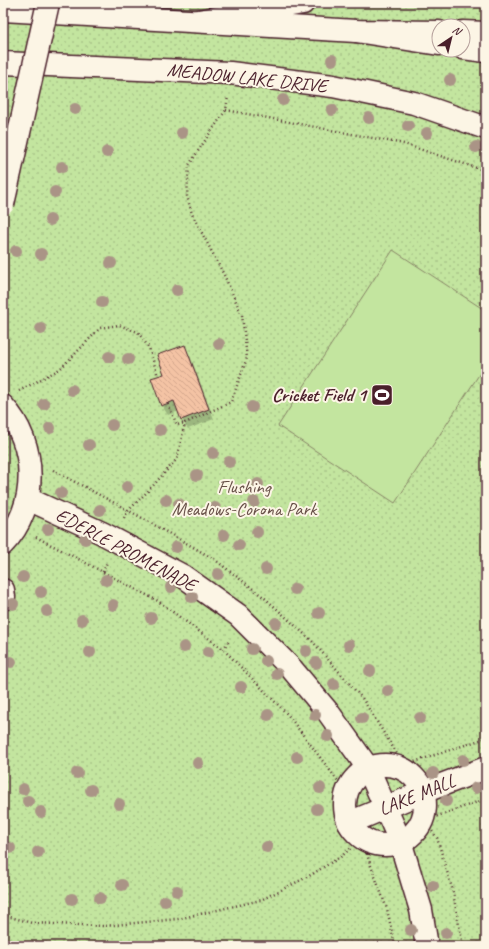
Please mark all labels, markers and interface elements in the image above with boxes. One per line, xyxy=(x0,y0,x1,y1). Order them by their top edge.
north arrow xyxy=(431,18,471,58)
text: N xyxy=(450,22,465,39)
street label: MEADOW LAKE DRIVE xyxy=(166,58,331,99)
sports icon: Cricket Field 1 xyxy=(369,382,395,408)
place label: Cricket Field 1 xyxy=(272,383,368,407)
park label: Flushing Meadows-Corona Park xyxy=(172,475,318,521)
street label: EDERLE PROMENADE xyxy=(52,503,203,599)
street label: LAKE MALL xyxy=(375,769,459,821)

